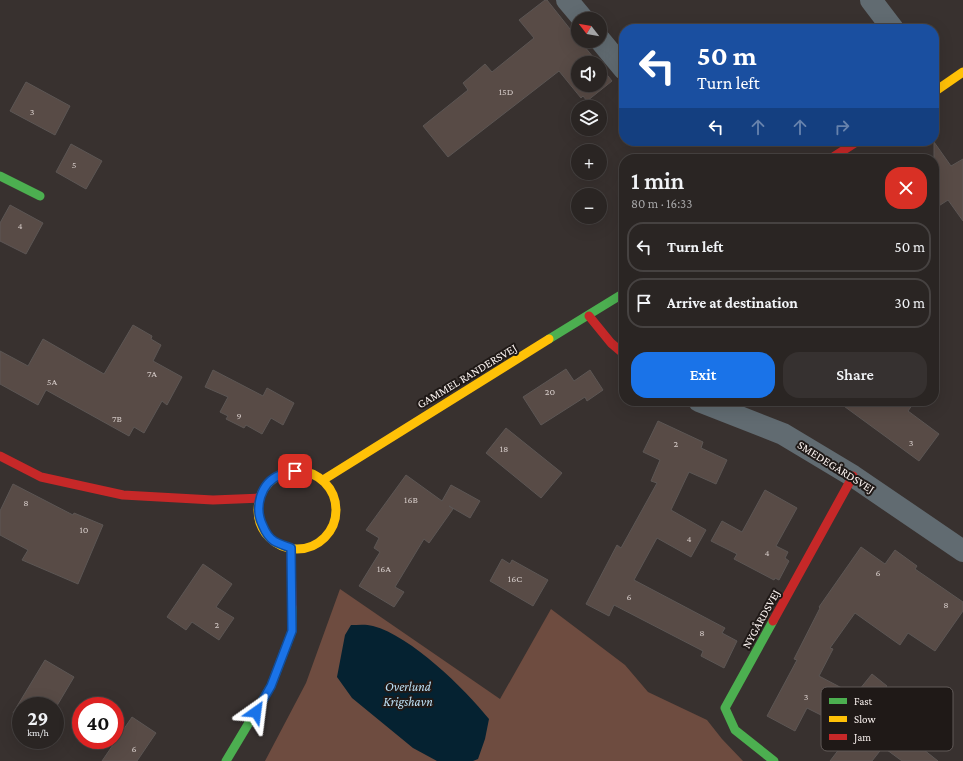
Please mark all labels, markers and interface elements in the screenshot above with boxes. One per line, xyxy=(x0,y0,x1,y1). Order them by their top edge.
north arrow xyxy=(571,12,607,48)
map controls xyxy=(571,12,607,224)
icon: left xyxy=(631,40,683,92)
text: 50 m xyxy=(697,40,757,71)
button: sound xyxy=(571,56,607,92)
text: Turn left xyxy=(697,73,760,93)
house number: 15D xyxy=(499,86,514,97)
button: layers xyxy=(571,100,607,136)
house number: 3 xyxy=(30,106,35,117)
icon: left xyxy=(705,116,727,138)
icon: ahead xyxy=(747,116,769,138)
icon: ahead xyxy=(789,116,811,138)
icon: right xyxy=(831,116,853,138)
button: + xyxy=(571,144,607,180)
house number: 5 xyxy=(72,159,77,170)
text: 1 min xyxy=(631,167,684,194)
button: close xyxy=(885,167,927,209)
button: − xyxy=(571,188,607,224)
text: 80 m · 16:33 xyxy=(631,196,692,211)
house number: 4 xyxy=(17,220,23,231)
icon: left xyxy=(633,236,655,258)
text: Turn left xyxy=(667,239,723,255)
text: 50 m xyxy=(895,239,925,255)
icon: arrive xyxy=(633,292,655,314)
text: Arrive at destination xyxy=(667,295,798,311)
text: 30 m xyxy=(895,295,925,311)
street label: GAMMEL RANDERSVEJ xyxy=(415,341,520,411)
button: Exit xyxy=(631,352,775,398)
button: Share xyxy=(783,352,927,398)
house number: 7A xyxy=(147,368,157,379)
house number: 5A xyxy=(47,376,57,387)
house number: 20 xyxy=(545,386,556,397)
house number: 9 xyxy=(236,410,242,421)
house number: 7B xyxy=(112,413,123,424)
house number: 3 xyxy=(909,437,914,448)
house number: 2 xyxy=(674,438,679,449)
street label: SMEDEGÅRDSVEJ xyxy=(795,438,877,496)
house number: 18 xyxy=(500,443,508,454)
pin xyxy=(278,454,312,488)
icon: arrive xyxy=(284,460,306,482)
house number: 16B xyxy=(404,494,418,505)
house number: 8 xyxy=(23,497,29,508)
house number: 10 xyxy=(80,524,89,535)
house number: 4 xyxy=(686,533,692,544)
house number: 4 xyxy=(764,547,770,558)
house number: 16A xyxy=(377,563,391,574)
house number: 6 xyxy=(875,567,881,578)
house number: 16C xyxy=(508,573,522,584)
street label: NYGÅRDSVEJ xyxy=(739,587,783,651)
house number: 6 xyxy=(626,591,632,602)
house number: 8 xyxy=(943,599,949,610)
house number: 2 xyxy=(215,619,220,630)
house number: 8 xyxy=(699,627,705,638)
water label: Overlund Krigshavn xyxy=(383,679,433,709)
legend xyxy=(821,687,953,751)
position arrow xyxy=(235,691,277,733)
house number: 3 xyxy=(804,691,809,702)
text: Fast xyxy=(854,695,873,707)
speed limit sign: 40 xyxy=(72,697,124,749)
text: 29 xyxy=(27,707,49,729)
text: Slow xyxy=(854,713,876,725)
text: km/h xyxy=(27,727,49,738)
text: Jam xyxy=(853,731,871,744)
house number: 6 xyxy=(131,743,137,754)

